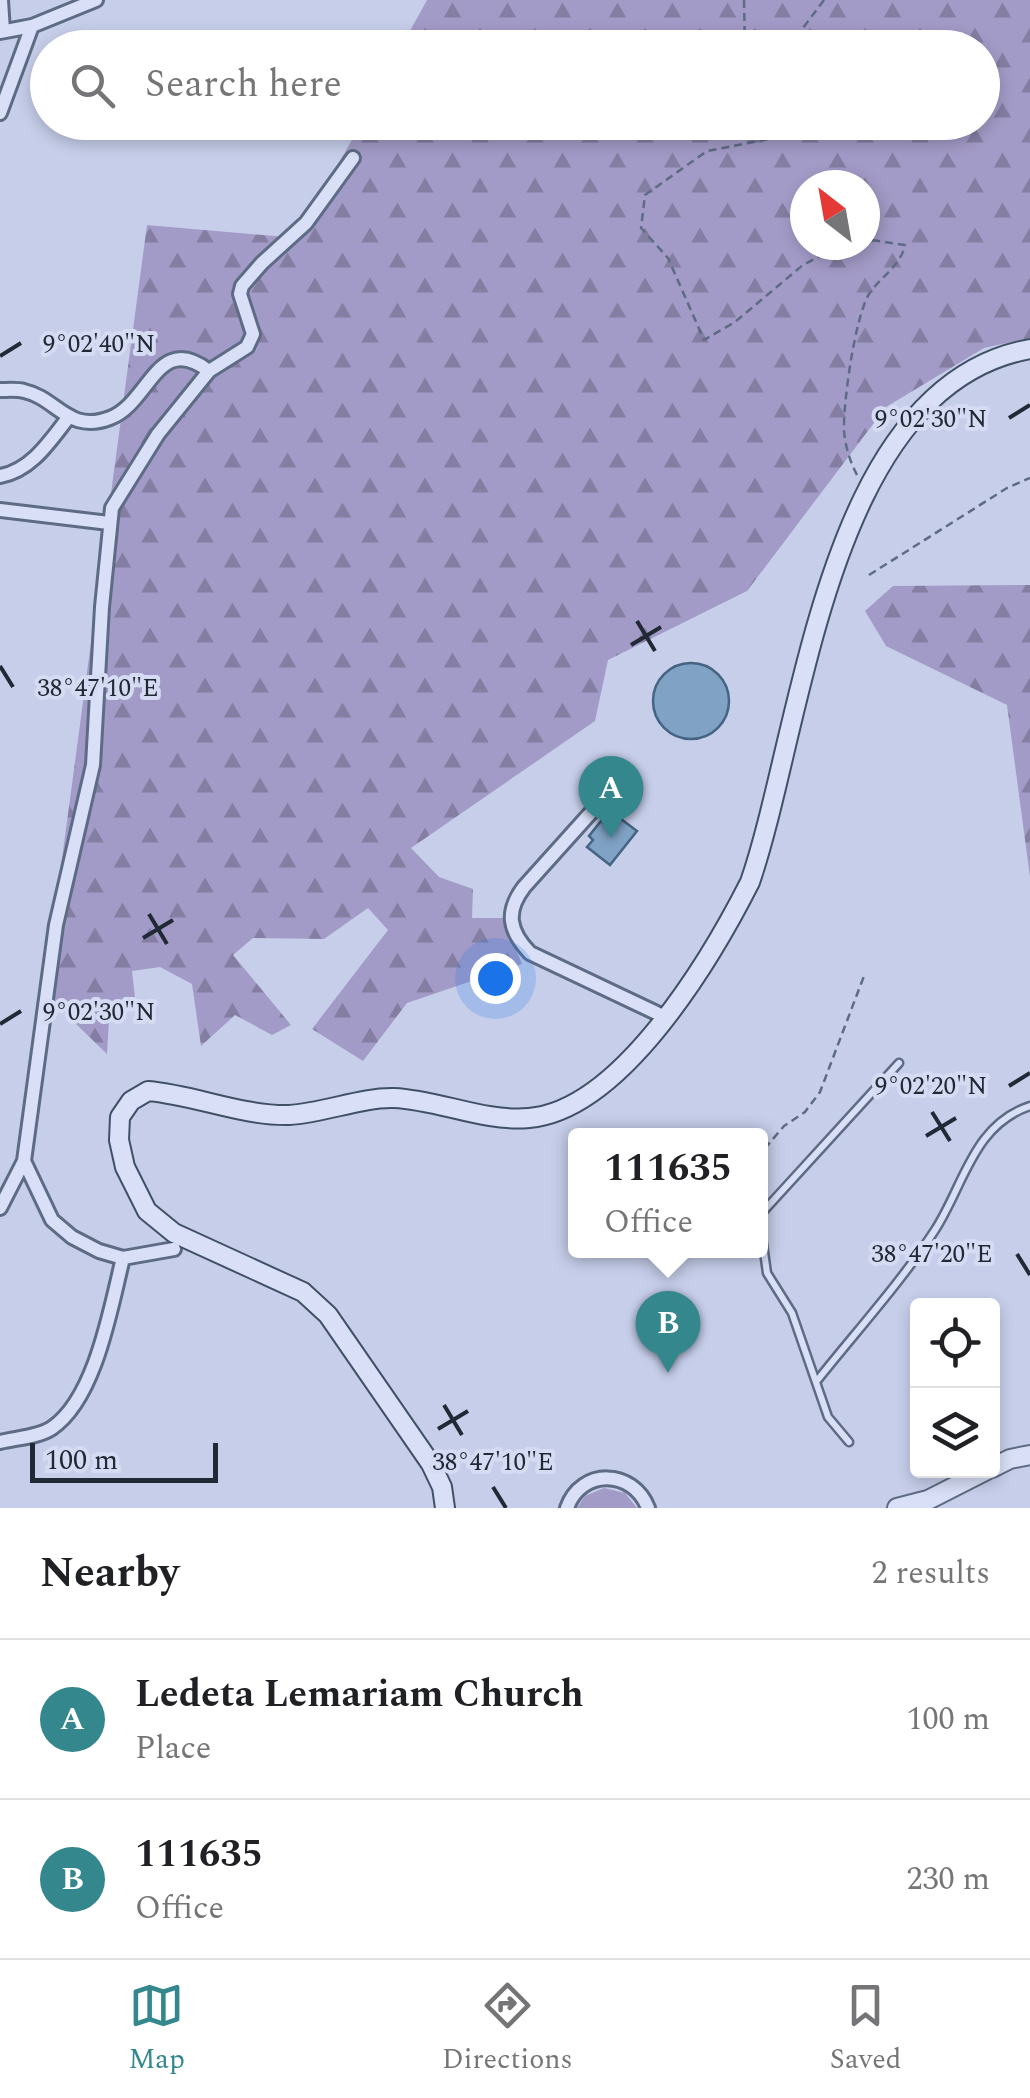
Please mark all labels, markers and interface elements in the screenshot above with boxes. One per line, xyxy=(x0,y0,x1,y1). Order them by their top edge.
search box xyxy=(30,30,1000,140)
text: Search here xyxy=(145,56,342,114)
icon: search xyxy=(65,58,120,113)
north arrow xyxy=(790,170,880,260)
text: 9°02'40"N xyxy=(43,326,155,364)
text: 9°02'30"N xyxy=(875,401,987,439)
text: 38°47'10"E xyxy=(37,670,159,708)
pin: A xyxy=(578,756,644,838)
your location xyxy=(470,953,521,1004)
text: 9°02'30"N xyxy=(43,994,155,1032)
text: 9°02'20"N xyxy=(875,1068,987,1106)
popup xyxy=(568,1128,768,1258)
text: 111635 xyxy=(604,1140,732,1198)
text: Office xyxy=(604,1198,693,1247)
text: 38°47'20"E xyxy=(871,1236,993,1274)
pin: B xyxy=(636,1290,700,1373)
map controls xyxy=(910,1298,1000,1478)
button: locate xyxy=(910,1298,1000,1388)
button: layers xyxy=(910,1388,1000,1478)
scale bar xyxy=(30,1438,218,1482)
text: 100 m xyxy=(45,1439,118,1482)
text: 38°47'10"E xyxy=(432,1444,554,1482)
text: Nearby xyxy=(40,1542,179,1605)
text: 2 results xyxy=(871,1549,990,1598)
text: Ledeta Lemariam Church xyxy=(135,1666,584,1724)
text: A xyxy=(60,1695,85,1744)
text: 100 m xyxy=(906,1695,990,1744)
text: Place xyxy=(135,1724,211,1773)
text: 111635 xyxy=(135,1826,263,1884)
text: B xyxy=(61,1855,84,1904)
text: 230 m xyxy=(906,1855,990,1904)
text: Office xyxy=(135,1884,224,1933)
tab: Map xyxy=(129,1978,185,2081)
tab: Directions xyxy=(442,1978,573,2081)
tab: Saved xyxy=(830,1978,901,2081)

